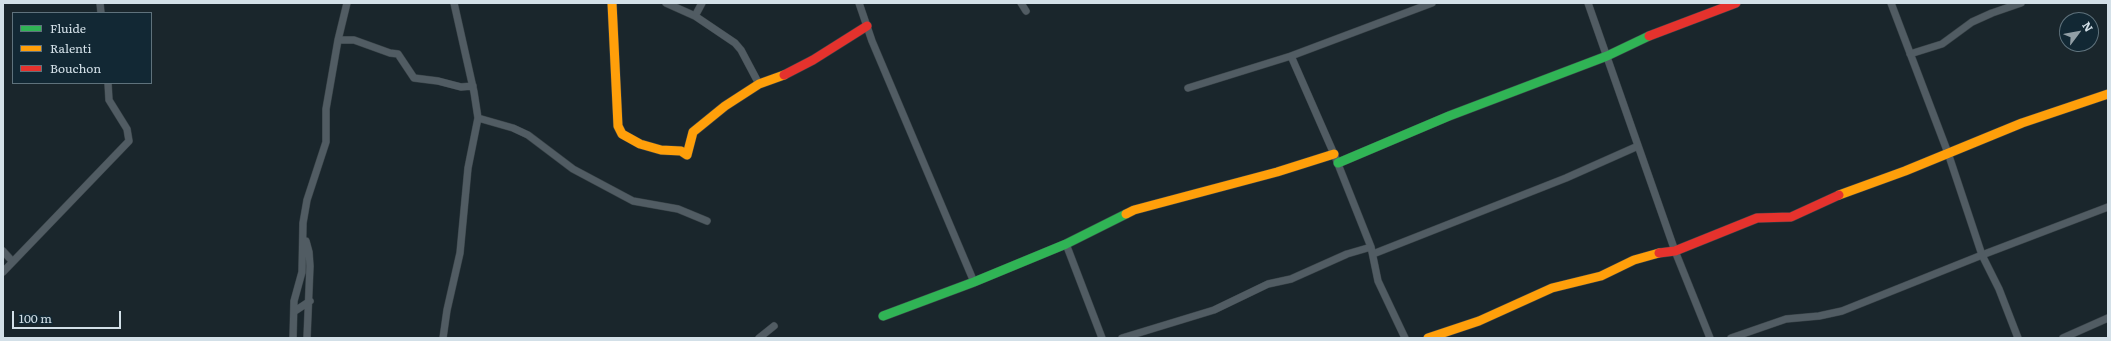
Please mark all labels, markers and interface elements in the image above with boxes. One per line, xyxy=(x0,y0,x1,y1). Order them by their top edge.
legend xyxy=(12,12,152,84)
north arrow xyxy=(2059,12,2099,52)
text: N xyxy=(2079,18,2098,34)
text: Fluide xyxy=(50,19,86,37)
text: Ralenti xyxy=(50,39,91,57)
text: Bouchon xyxy=(50,59,101,77)
scale bar xyxy=(14,303,123,329)
text: 100 m xyxy=(19,309,52,327)

